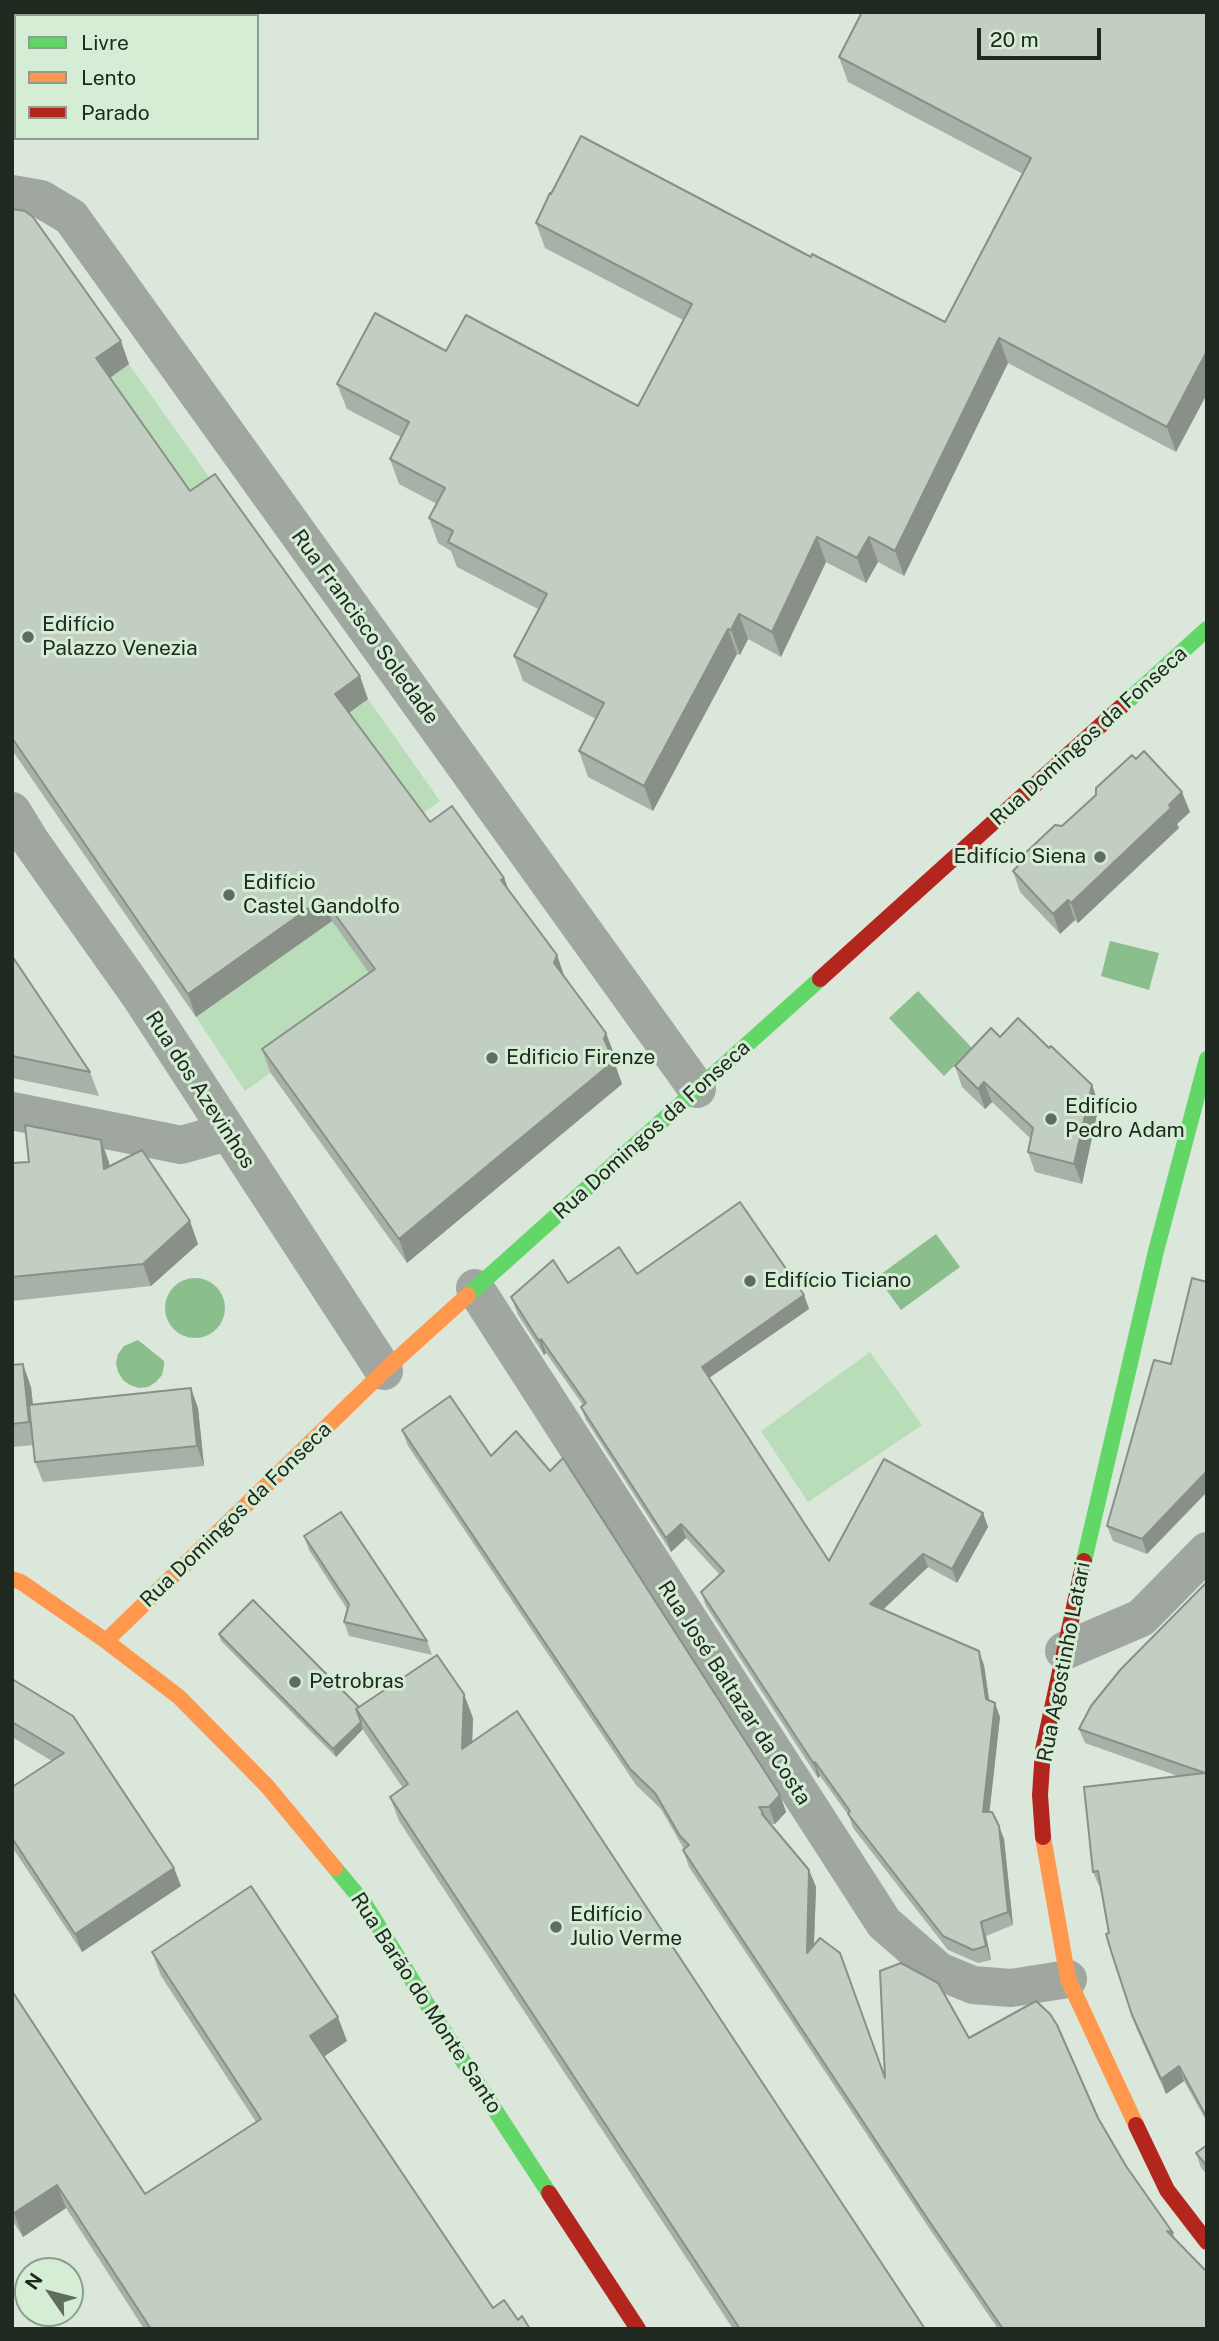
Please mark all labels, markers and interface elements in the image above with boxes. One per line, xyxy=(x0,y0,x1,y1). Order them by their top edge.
legend xyxy=(14,14,259,140)
scale bar xyxy=(981,14,1105,58)
text: 20 m xyxy=(990,27,1039,52)
text: Livre xyxy=(81,30,129,55)
text: Lento xyxy=(81,65,136,90)
text: Parado xyxy=(81,100,150,125)
street label: Rua Francisco Soledade xyxy=(286,525,444,729)
place label: Edifício Palazzo Venezia xyxy=(42,612,198,662)
marker: Edifício Palazzo Venezia xyxy=(20,629,36,645)
street label: Rua Domingos da Fonseca xyxy=(985,641,1193,831)
place label: Edifício Siena xyxy=(954,844,1086,870)
marker: Edifício Siena xyxy=(1092,849,1108,865)
place label: Edifício Castel Gandolfo xyxy=(243,870,400,920)
marker: Edifício Castel Gandolfo xyxy=(221,887,237,903)
street label: Rua dos Azevinhos xyxy=(140,1007,260,1173)
street label: Rua Domingos da Fonseca xyxy=(548,1035,756,1225)
place label: Edificio Firenze xyxy=(506,1045,655,1071)
marker: Edificio Firenze xyxy=(484,1050,500,1066)
place label: Edifício Pedro Adam xyxy=(1065,1094,1185,1144)
marker: Edifício Pedro Adam xyxy=(1043,1111,1059,1127)
place label: Edifício Ticiano xyxy=(764,1268,911,1294)
marker: Edifício Ticiano xyxy=(742,1273,758,1289)
street label: Rua Domingos da Fonseca xyxy=(135,1417,337,1613)
street label: Rua Agostinho Latari xyxy=(1032,1560,1096,1764)
street label: Rua José Baltazar da Costa xyxy=(652,1576,816,1810)
place label: Petrobras xyxy=(309,1669,404,1695)
marker: Petrobras xyxy=(287,1674,303,1690)
street label: Rua Barão do Monte Santo xyxy=(345,1888,507,2118)
place label: Edifício Julio Verme xyxy=(570,1902,682,1952)
marker: Edifício Julio Verme xyxy=(548,1919,564,1935)
north arrow xyxy=(14,2257,84,2327)
text: N xyxy=(20,2269,47,2294)

